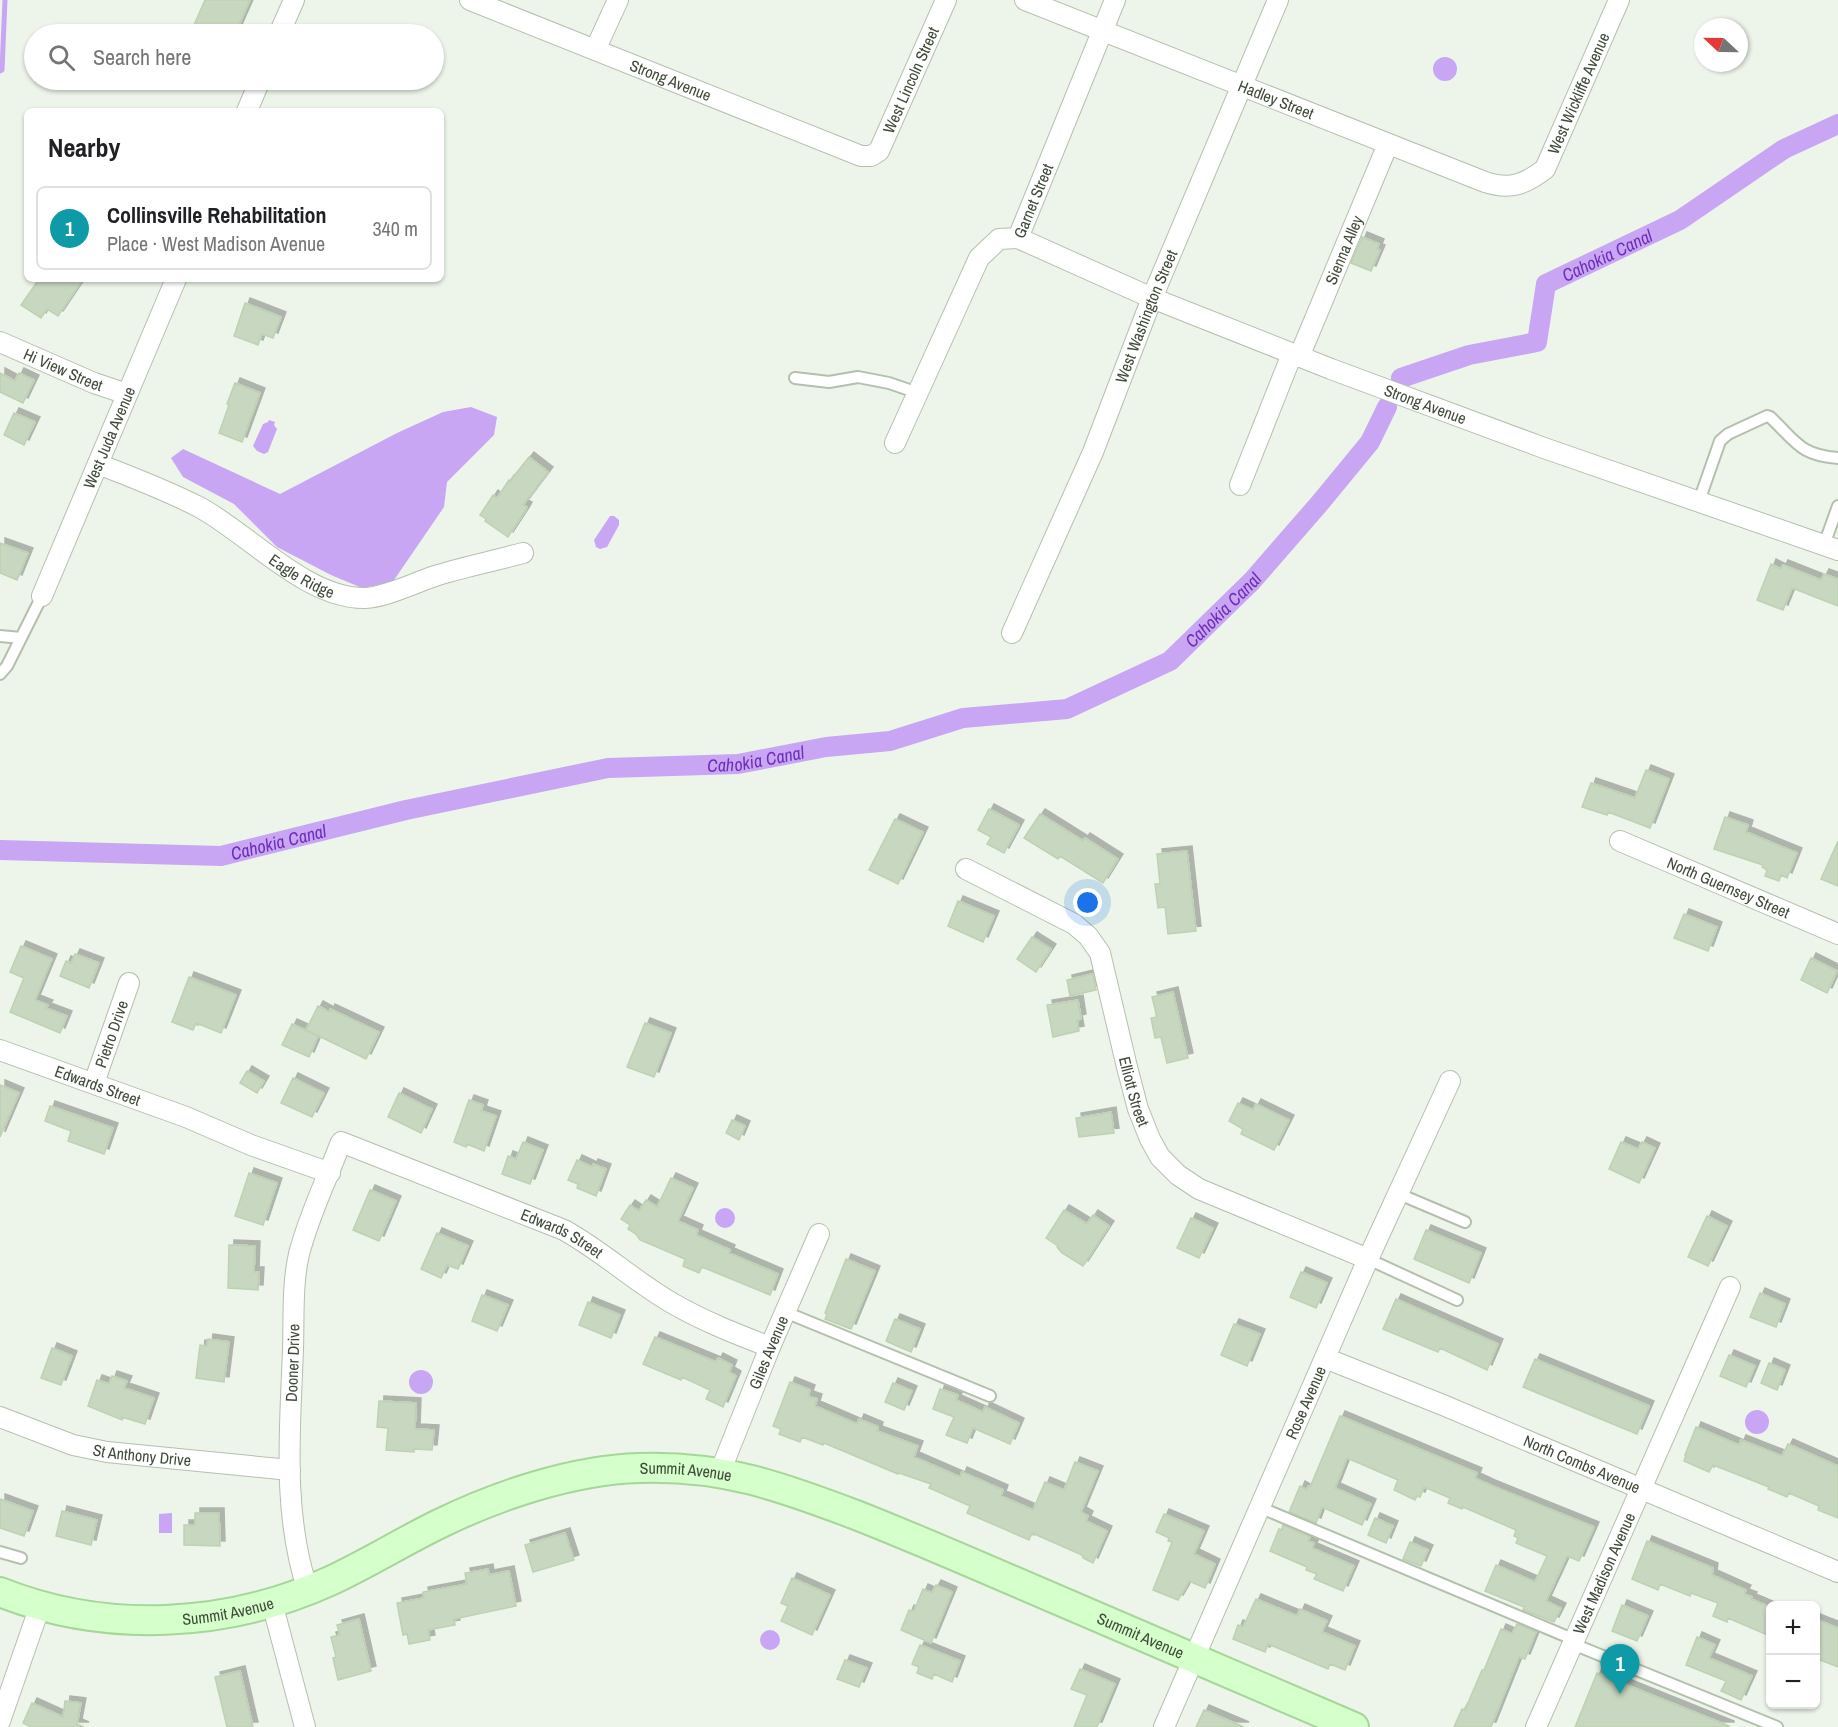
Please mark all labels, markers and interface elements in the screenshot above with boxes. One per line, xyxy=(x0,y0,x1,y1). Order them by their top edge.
north arrow xyxy=(1694,18,1748,72)
street label: West Lincoln Street xyxy=(877,23,944,137)
search box xyxy=(24,24,444,90)
street label: West Wickliffe Avenue xyxy=(1542,29,1614,158)
icon: search xyxy=(45,41,78,74)
text: Search here xyxy=(93,42,191,72)
street label: Strong Avenue xyxy=(627,54,715,106)
street label: Hadley Street xyxy=(1235,74,1317,124)
text: Nearby xyxy=(48,130,120,165)
street label: Garnet Street xyxy=(1008,160,1058,241)
text: Collinsville Rehabilitation xyxy=(107,200,327,230)
street label: Sienna Alley xyxy=(1319,212,1368,288)
text: 1 xyxy=(65,215,74,242)
text: 340 m xyxy=(372,215,418,242)
water label: Cahokia Canal xyxy=(1557,222,1657,287)
text: Place · West Madison Avenue xyxy=(107,230,325,257)
street label: West Washington Street xyxy=(1110,246,1182,386)
street label: Hi View Street xyxy=(20,343,106,396)
street label: Strong Avenue xyxy=(1381,379,1469,429)
street label: West Juda Avenue xyxy=(78,383,140,492)
street label: Eagle Ridge xyxy=(265,549,338,603)
water label: Cahokia Canal xyxy=(1179,566,1267,653)
water label: Cahokia Canal xyxy=(707,739,807,777)
water label: Cahokia Canal xyxy=(228,818,329,866)
street label: North Guernsey Street xyxy=(1664,851,1794,923)
your location xyxy=(1073,888,1102,917)
street label: Pietro Drive xyxy=(89,997,133,1071)
street label: Elliott Street xyxy=(1114,1054,1155,1130)
street label: Edwards Street xyxy=(52,1060,144,1111)
street label: Edwards Street xyxy=(518,1203,608,1263)
street label: Giles Avenue xyxy=(743,1312,793,1392)
street label: Dooner Drive xyxy=(280,1324,304,1402)
street label: Rose Avenue xyxy=(1280,1362,1331,1443)
street label: North Combs Avenue xyxy=(1520,1429,1644,1498)
street label: St Anthony Drive xyxy=(91,1438,192,1471)
street label: Summit Avenue xyxy=(639,1457,734,1486)
street label: West Madison Avenue xyxy=(1567,1509,1640,1638)
street label: Summit Avenue xyxy=(181,1592,276,1630)
map controls xyxy=(1766,1601,1820,1709)
button: + xyxy=(1766,1601,1820,1655)
street label: Summit Avenue xyxy=(1094,1607,1187,1664)
pin: 1 xyxy=(1600,1644,1640,1694)
button: − xyxy=(1766,1655,1820,1709)

